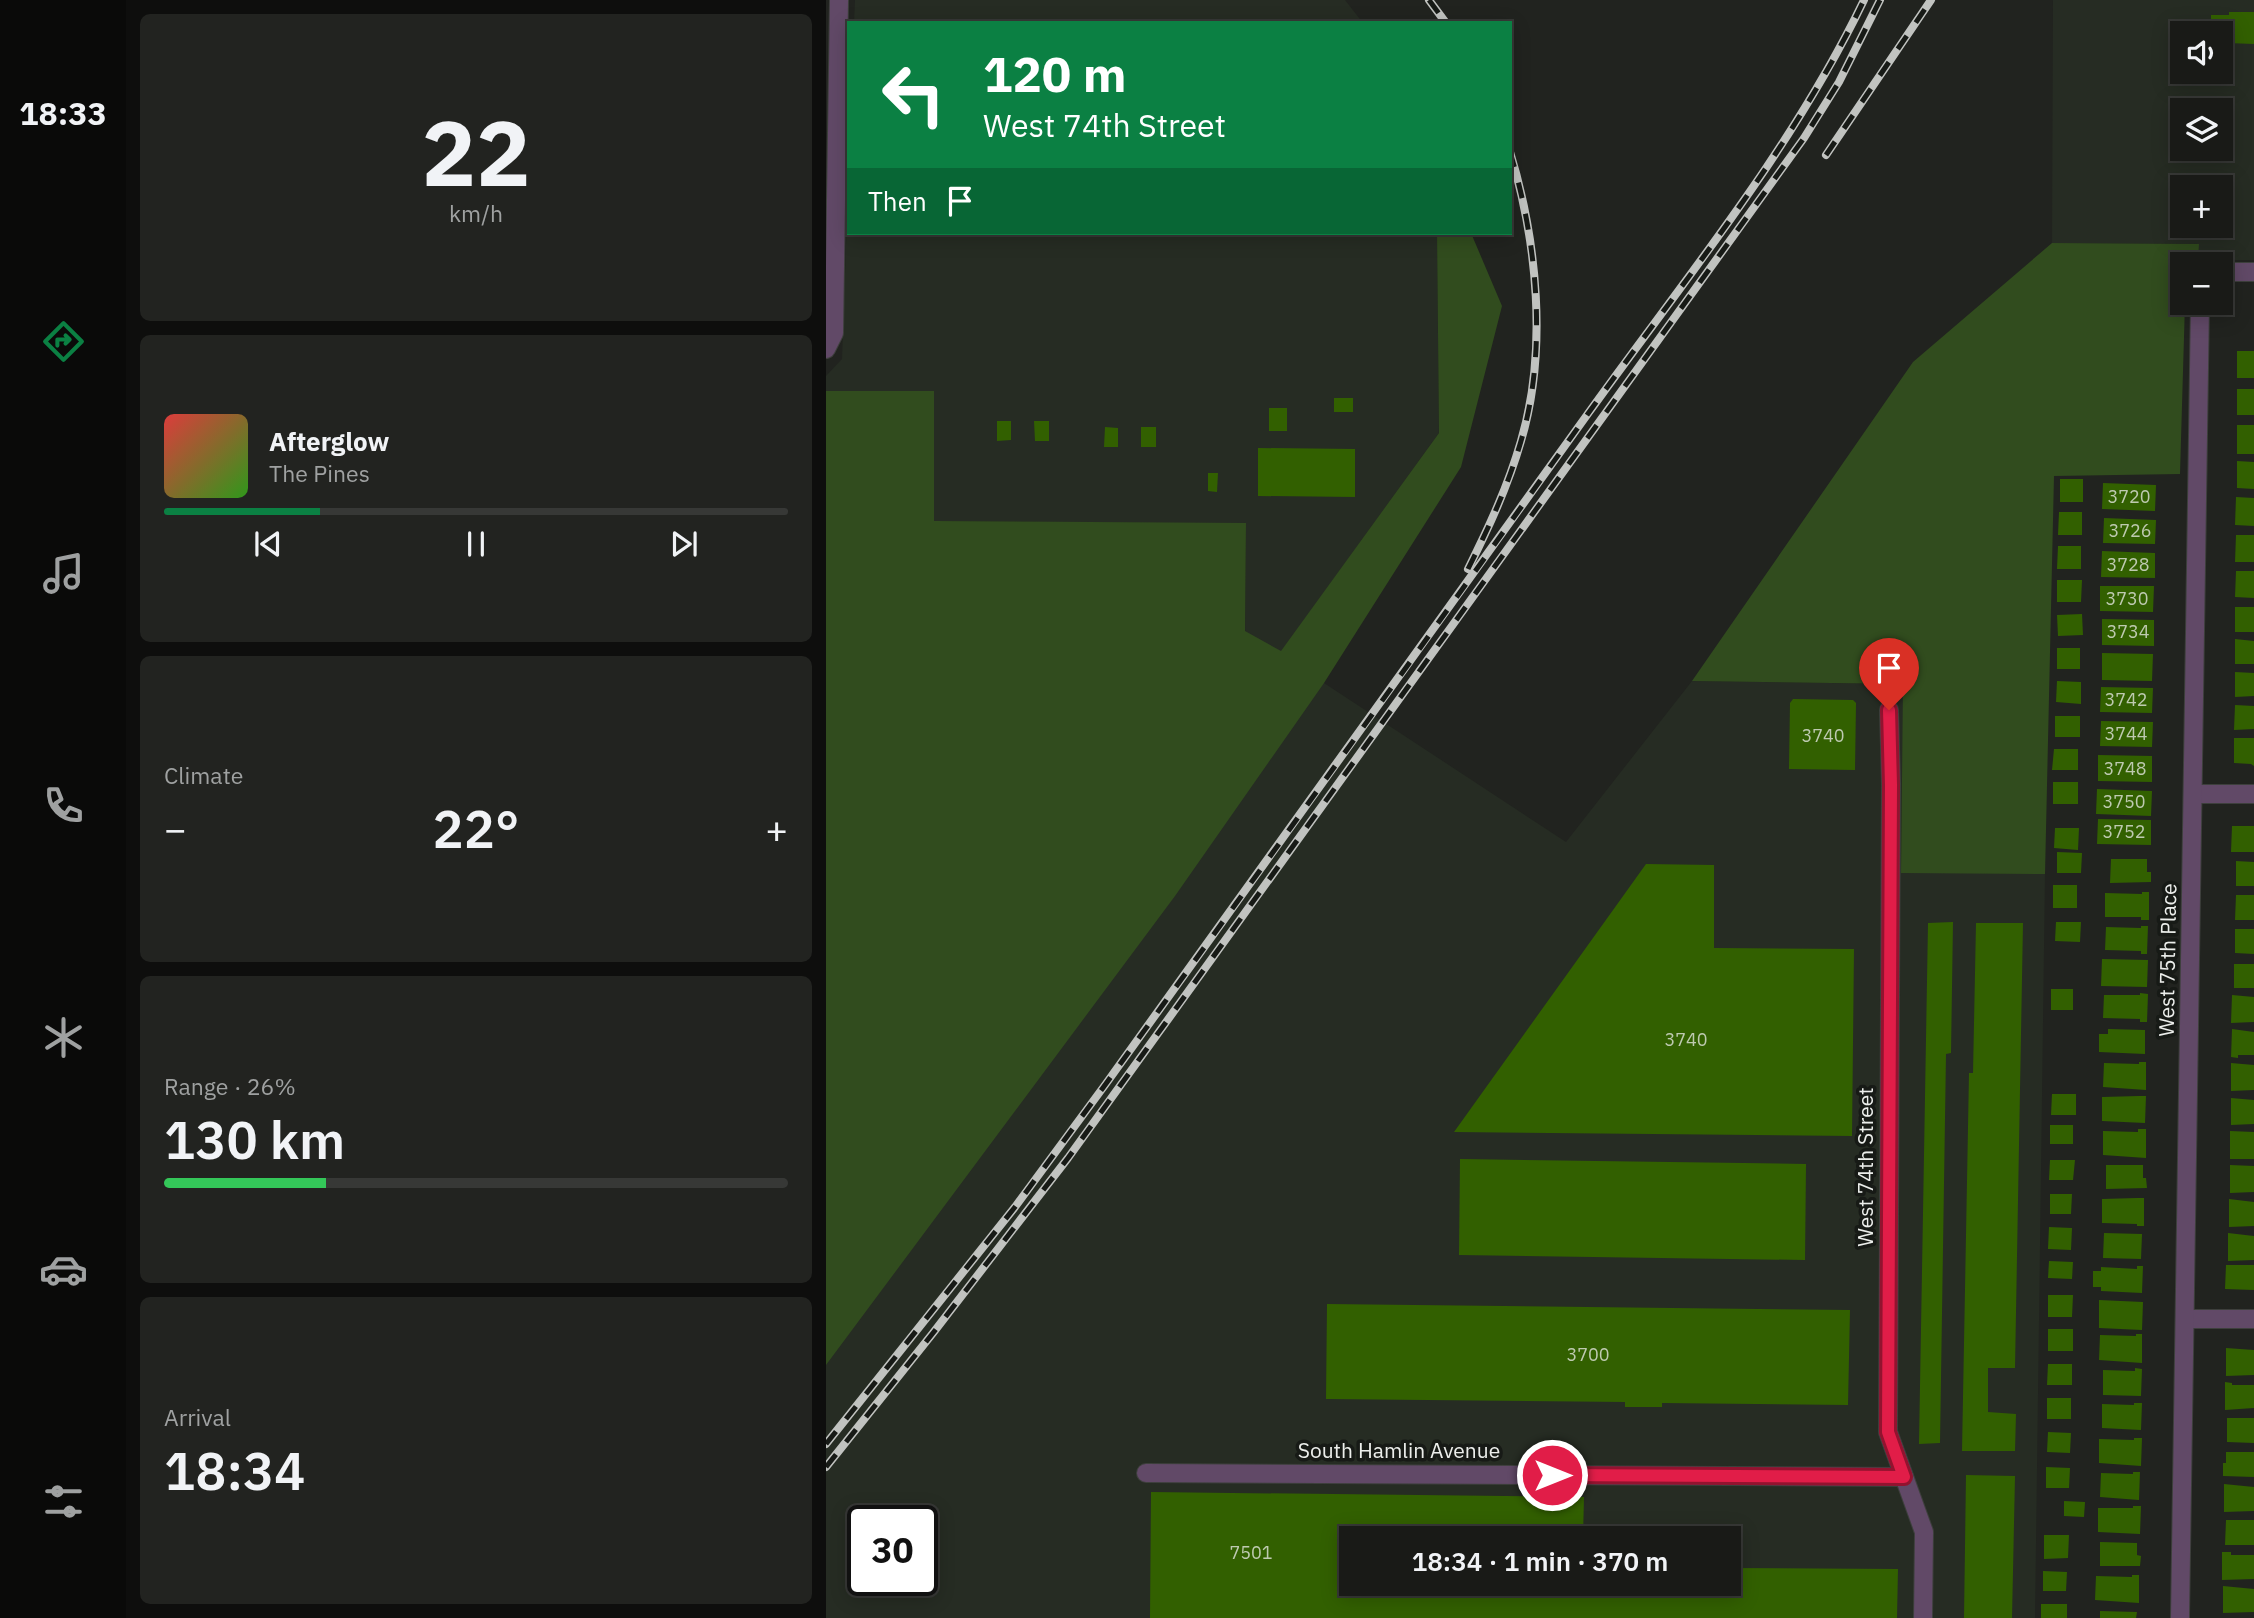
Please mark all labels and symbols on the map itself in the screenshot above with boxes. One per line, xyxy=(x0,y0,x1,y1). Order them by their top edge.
house number: 3720 xyxy=(2107,485,2151,508)
house number: 3726 xyxy=(2108,519,2152,542)
house number: 3728 xyxy=(2106,553,2150,576)
house number: 3730 xyxy=(2105,587,2149,610)
house number: 3734 xyxy=(2106,620,2150,643)
pin xyxy=(1859,638,1919,710)
house number: 3742 xyxy=(2104,688,2148,711)
house number: 3744 xyxy=(2104,722,2148,745)
house number: 3740 xyxy=(1801,724,1845,747)
house number: 3748 xyxy=(2103,757,2147,780)
house number: 3750 xyxy=(2102,790,2146,813)
house number: 3752 xyxy=(2102,820,2146,843)
street label: West 75th Place xyxy=(2152,883,2182,1037)
house number: 3740 xyxy=(1664,1028,1708,1051)
street label: West 74th Street xyxy=(1851,1087,1879,1247)
house number: 3700 xyxy=(1566,1343,1610,1366)
street label: South Hamlin Avenue xyxy=(1298,1436,1500,1464)
position arrow xyxy=(1515,1438,1589,1512)
speed limit sign: 30 xyxy=(847,1505,938,1596)
house number: 7501 xyxy=(1229,1541,1273,1564)

